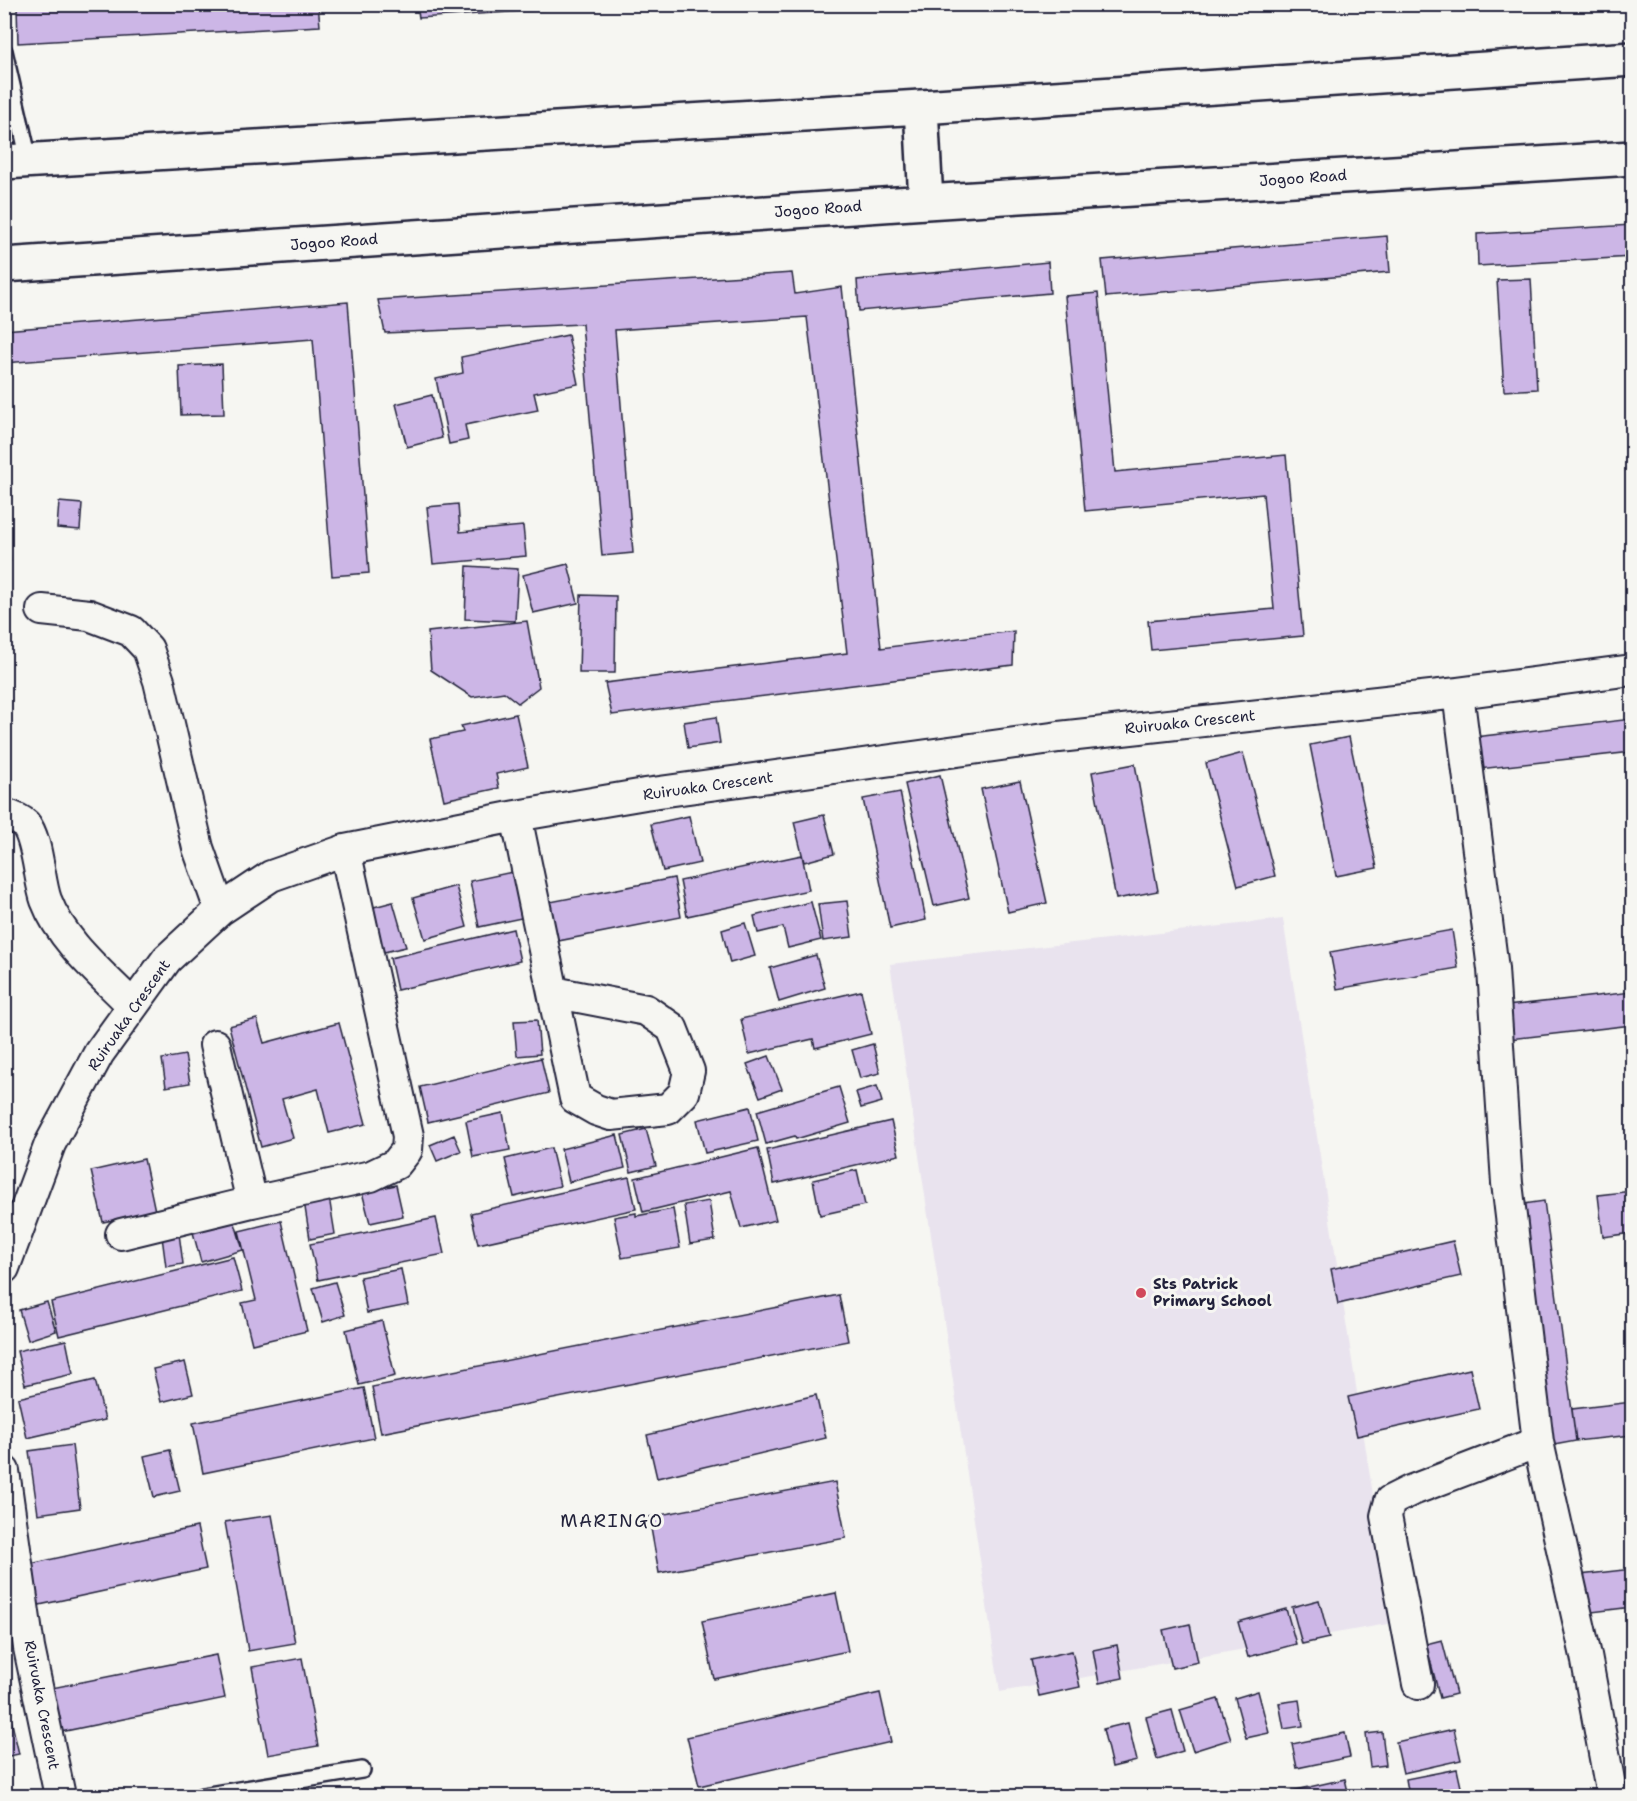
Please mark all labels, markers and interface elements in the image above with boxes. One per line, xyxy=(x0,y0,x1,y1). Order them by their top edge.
street label: Jogoo Road xyxy=(1258,165,1348,191)
street label: Jogoo Road xyxy=(773,196,863,222)
street label: Jogoo Road xyxy=(289,229,379,255)
street label: Ruiruaka Crescent xyxy=(1124,705,1256,739)
street label: Ruiruaka Crescent xyxy=(642,767,774,805)
street label: Ruiruaka Crescent xyxy=(83,955,175,1075)
place label: Sts Patrick Primary School xyxy=(1153,1274,1272,1311)
marker: Sts Patrick Primary School xyxy=(1134,1286,1148,1300)
district label: MARINGO xyxy=(560,1509,664,1533)
street label: Ruiruaka Crescent xyxy=(20,1639,64,1771)

